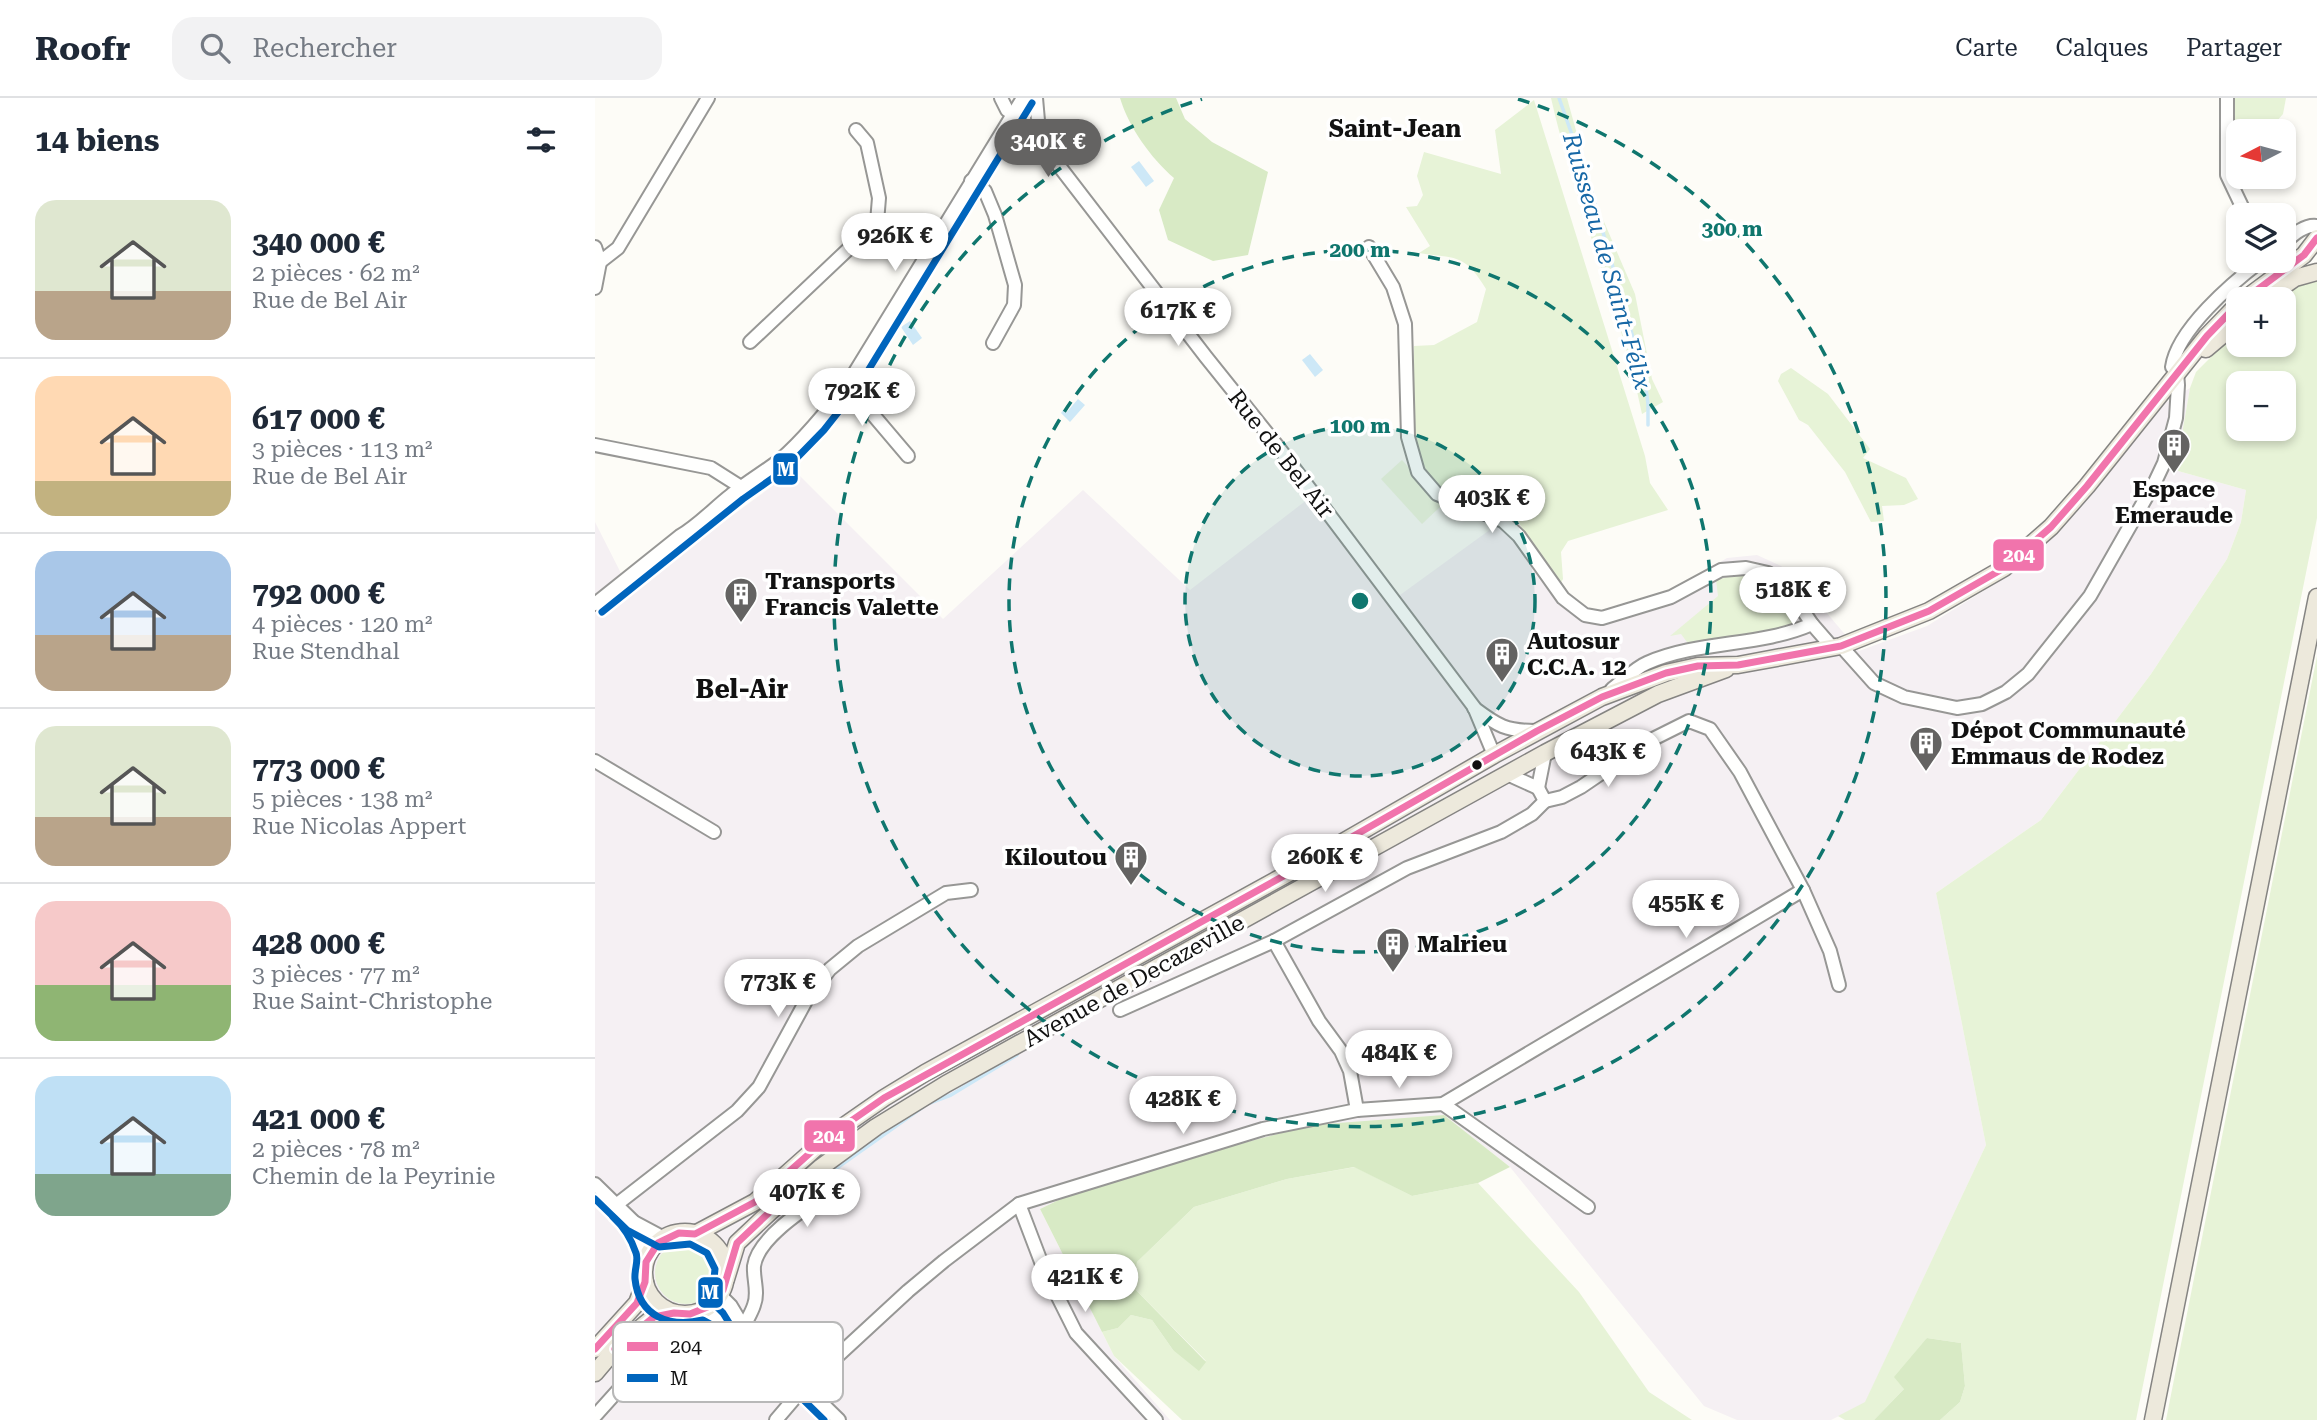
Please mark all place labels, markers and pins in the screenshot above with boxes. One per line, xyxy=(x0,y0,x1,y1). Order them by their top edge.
pin: 340K € xyxy=(991,120,1105,179)
pin: 926K € xyxy=(838,214,952,273)
pin: 617K € xyxy=(1121,288,1235,348)
pin: 792K € xyxy=(805,368,919,428)
building icon: Espace Emeraude xyxy=(2155,426,2193,475)
pin: 403K € xyxy=(1435,476,1549,535)
place label: Espace Emeraude xyxy=(2115,476,2233,529)
place label: Transports Francis Valette xyxy=(765,568,939,621)
pin: 518K € xyxy=(1736,568,1850,627)
building icon: Transports Francis Valette xyxy=(722,575,760,624)
centre of rings xyxy=(1348,589,1372,613)
place label: Autosur C.C.A. 12 xyxy=(1527,628,1627,681)
building icon: Autosur C.C.A. 12 xyxy=(1483,635,1521,684)
place label: Dépot Communauté Emmaus de Rodez xyxy=(1951,717,2186,770)
building icon: Dépot Communauté Emmaus de Rodez xyxy=(1907,724,1945,773)
pin: 643K € xyxy=(1551,730,1665,789)
unlabelled marker xyxy=(1470,758,1484,772)
pin: 260K € xyxy=(1268,834,1382,894)
building icon: Kiloutou xyxy=(1112,838,1150,887)
place label: Kiloutou xyxy=(1005,844,1107,871)
pin: 455K € xyxy=(1629,880,1743,940)
building icon: Malrieu xyxy=(1374,925,1412,974)
place label: Malrieu xyxy=(1417,931,1507,958)
pin: 773K € xyxy=(721,960,835,1019)
pin: 484K € xyxy=(1342,1030,1456,1090)
pin: 428K € xyxy=(1126,1076,1240,1136)
pin: 407K € xyxy=(750,1170,864,1229)
pin: 421K € xyxy=(1028,1254,1142,1314)

